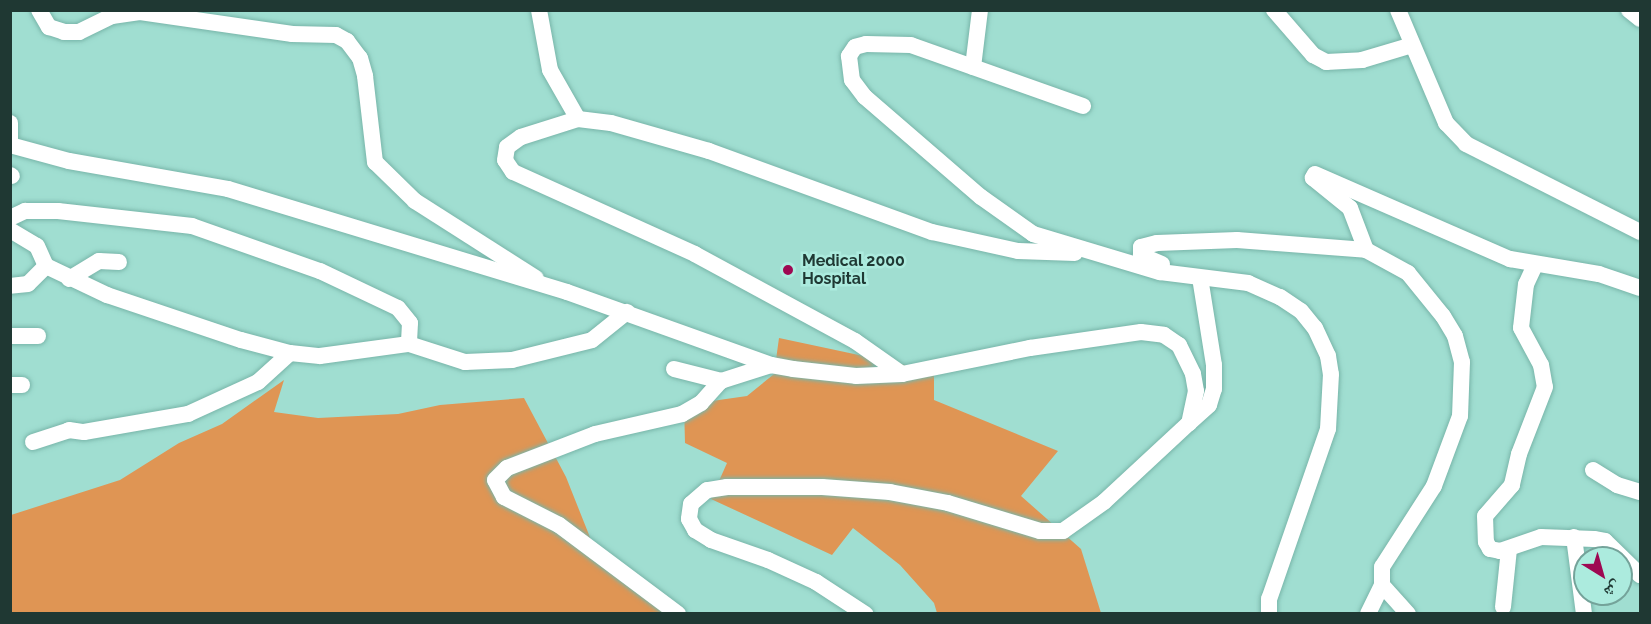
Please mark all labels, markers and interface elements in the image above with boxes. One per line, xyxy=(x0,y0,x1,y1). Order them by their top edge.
place label: Medical 2000 Hospital xyxy=(802,251,905,289)
marker: Medical 2000 Hospital xyxy=(779,261,797,279)
north arrow xyxy=(1573,546,1633,606)
text: ش xyxy=(1600,576,1625,602)

